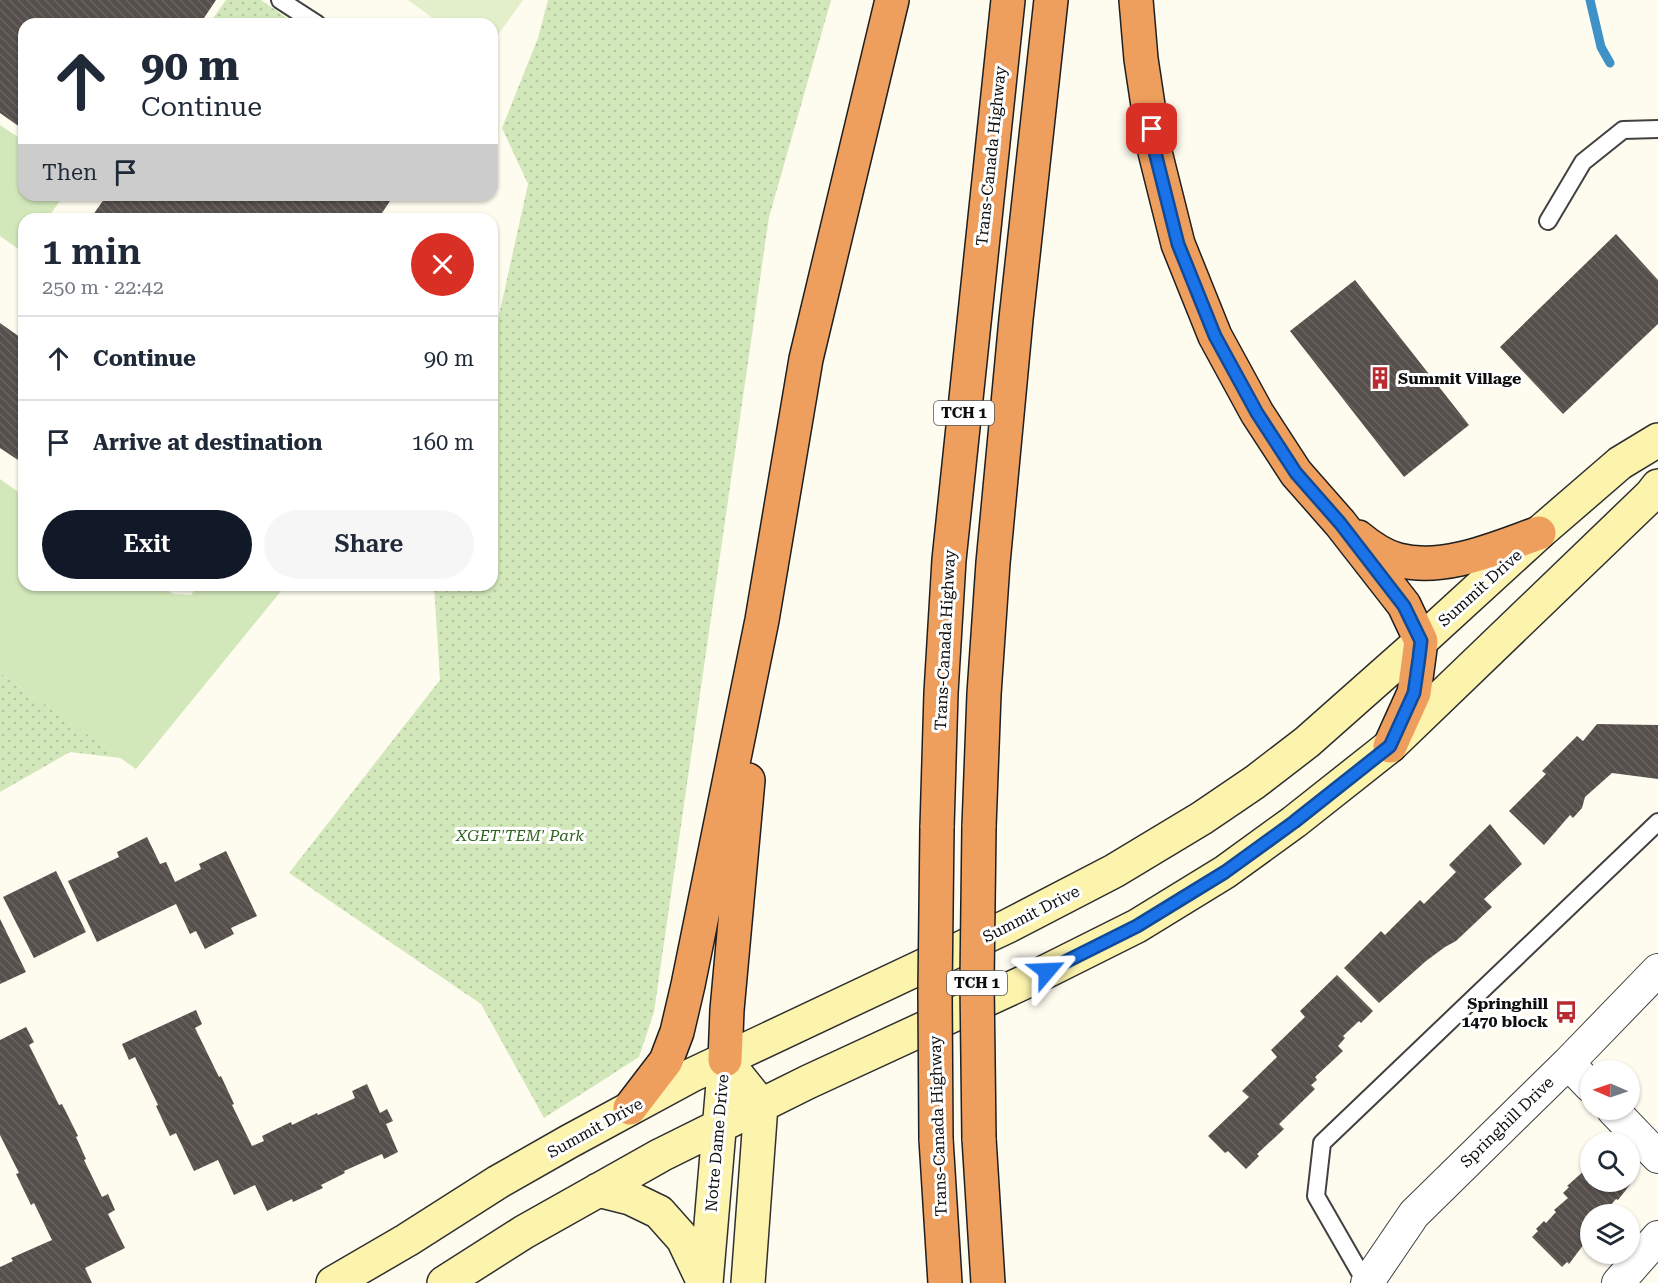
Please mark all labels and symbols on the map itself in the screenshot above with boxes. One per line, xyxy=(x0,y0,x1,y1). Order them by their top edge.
street label: Trans-Canada Highway xyxy=(972,64,1010,247)
pin xyxy=(1126,103,1177,154)
building icon: Summit Village xyxy=(1367,365,1393,391)
place label: Summit Village xyxy=(1398,369,1521,388)
road number: TCH 1 xyxy=(934,401,994,425)
street label: Summit Drive xyxy=(1434,545,1526,631)
street label: Trans-Canada Highway xyxy=(931,549,959,731)
park label: XGET'TEM' Park xyxy=(455,826,584,845)
street label: Summit Drive xyxy=(979,881,1083,947)
position arrow xyxy=(1015,939,1079,1003)
road number: TCH 1 xyxy=(947,971,1007,995)
place label: Springhill 1470 block xyxy=(1462,994,1549,1031)
bus stop icon: Springhill 1470 block xyxy=(1553,999,1579,1025)
street label: Trans-Canada Highway xyxy=(925,1035,951,1217)
north arrow xyxy=(1580,1060,1640,1120)
street label: Springhill Drive xyxy=(1456,1072,1558,1171)
street label: Notre Dame Drive xyxy=(702,1073,732,1213)
street label: Summit Drive xyxy=(544,1094,646,1162)

